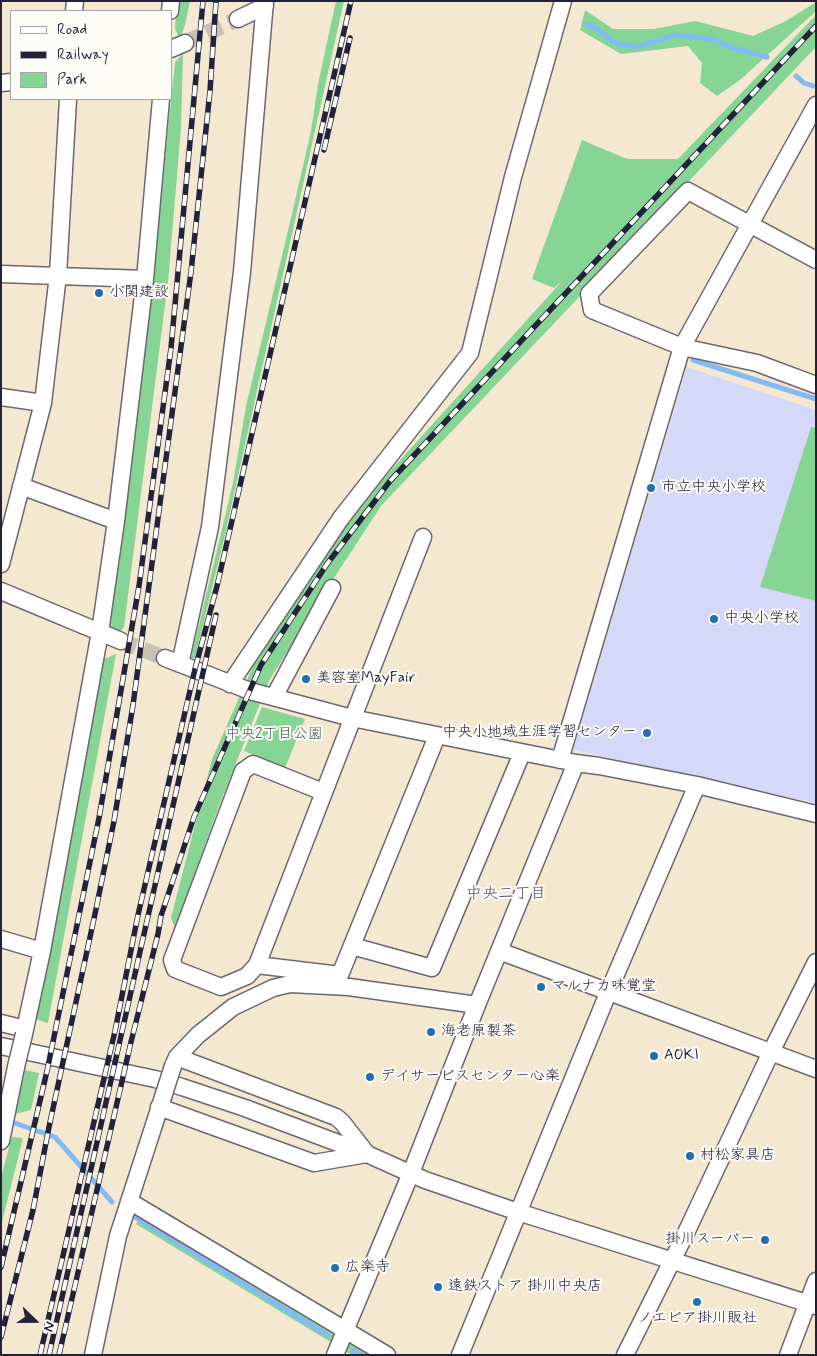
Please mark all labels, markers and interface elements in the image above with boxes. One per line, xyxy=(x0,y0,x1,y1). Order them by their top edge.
legend xyxy=(10,10,172,100)
text: Road xyxy=(57,20,87,40)
text: Railway xyxy=(57,45,109,65)
text: Park xyxy=(57,70,87,90)
place label: 小関建設 xyxy=(109,284,169,302)
marker: 小関建設 xyxy=(93,287,105,299)
place label: 市立中央小学校 xyxy=(661,479,766,497)
marker: 市立中央小学校 xyxy=(645,482,657,494)
place label: 中央小学校 xyxy=(724,610,799,628)
marker: 中央小学校 xyxy=(708,613,720,625)
place label: 美容室MayFair xyxy=(316,670,415,688)
marker: 美容室MayFair xyxy=(300,673,312,685)
place label: 中央小地域生涯学習センター xyxy=(442,724,637,742)
park label: 中央2丁目公園 xyxy=(225,726,323,744)
marker: 中央小地域生涯学習センター xyxy=(641,727,653,739)
district label: 中央二丁目 xyxy=(466,885,546,905)
place label: マルナカ味覚堂 xyxy=(551,978,656,996)
marker: マルナカ味覚堂 xyxy=(535,981,547,993)
place label: 海老原製茶 xyxy=(441,1023,516,1041)
marker: 海老原製茶 xyxy=(425,1026,437,1038)
place label: AOKI xyxy=(664,1047,699,1065)
marker: AOKI xyxy=(648,1050,660,1062)
place label: デイサービスセンター心楽 xyxy=(380,1068,560,1086)
marker: デイサービスセンター心楽 xyxy=(364,1071,376,1083)
place label: 村松家具店 xyxy=(700,1147,775,1165)
marker: 村松家具店 xyxy=(684,1150,696,1162)
place label: 掛川スーパー xyxy=(666,1231,755,1249)
marker: 掛川スーパー xyxy=(759,1234,771,1246)
place label: 広楽寺 xyxy=(345,1259,390,1277)
marker: 広楽寺 xyxy=(329,1262,341,1274)
place label: 遠鉄ストア 掛川中央店 xyxy=(448,1278,602,1296)
marker: 遠鉄ストア 掛川中央店 xyxy=(432,1281,444,1293)
north arrow xyxy=(10,1296,60,1346)
marker: ノエビア掛川販社 xyxy=(691,1296,703,1308)
place label: ノエビア掛川販社 xyxy=(637,1310,757,1328)
text: N xyxy=(39,1319,59,1334)

